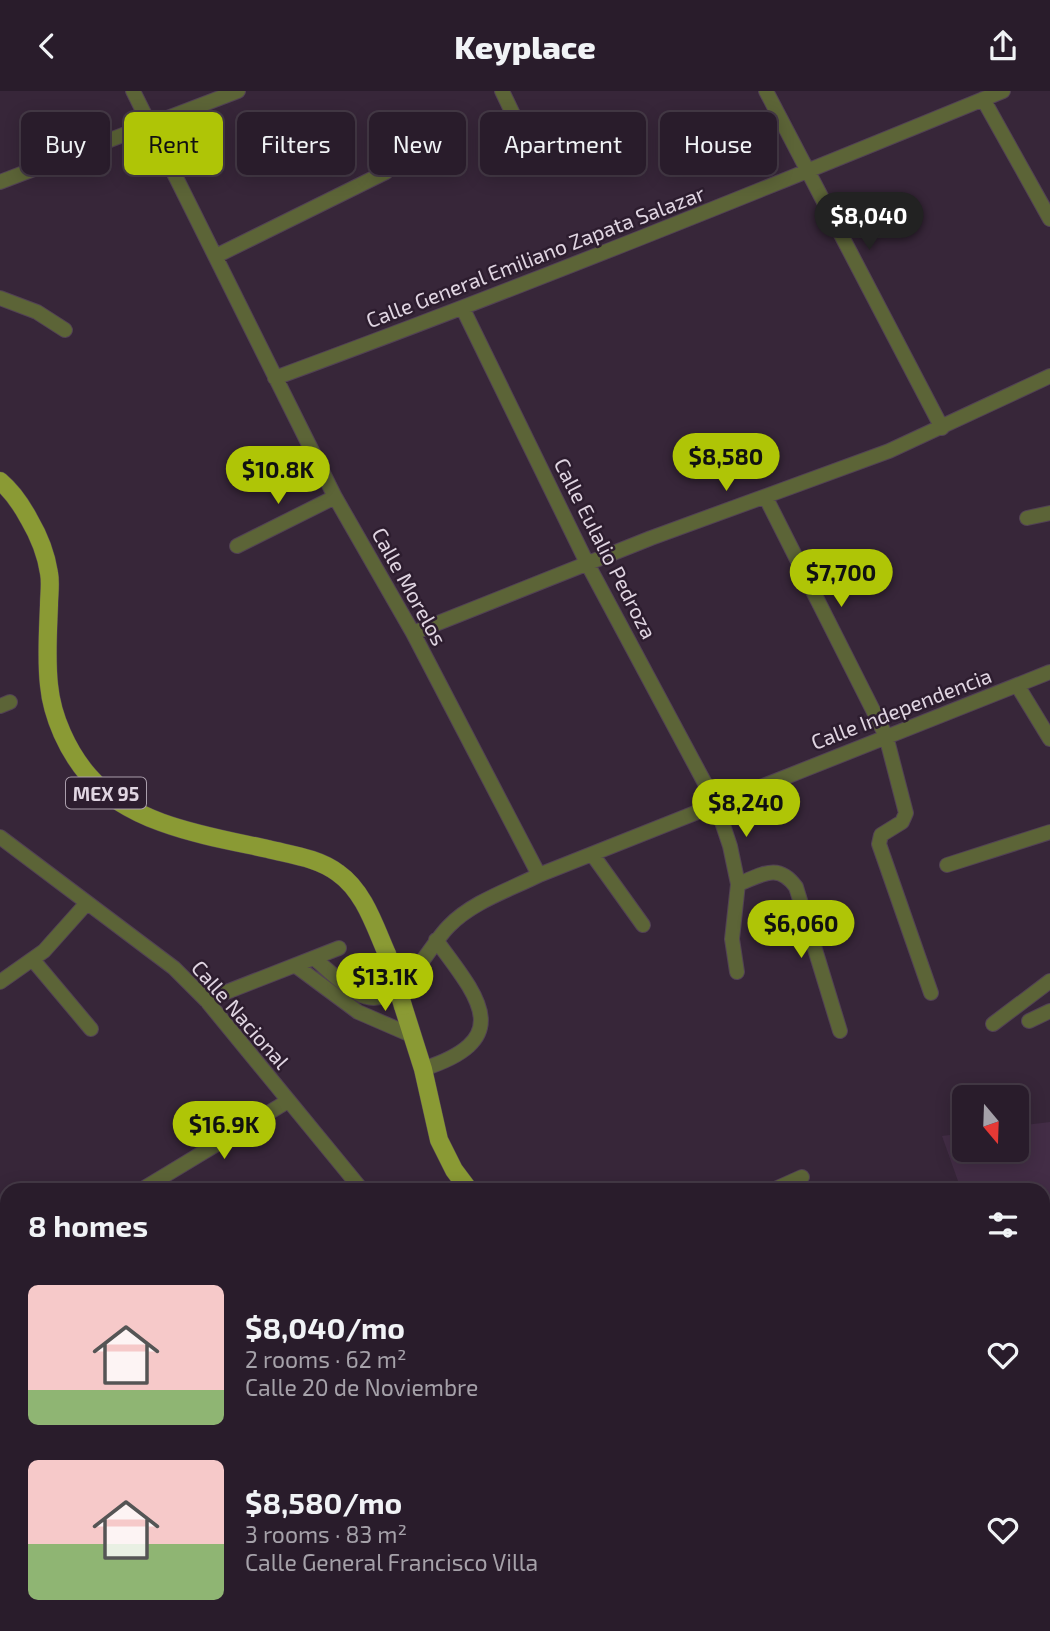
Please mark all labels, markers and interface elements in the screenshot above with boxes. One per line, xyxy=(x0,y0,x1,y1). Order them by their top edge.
icon: back xyxy=(28,27,66,65)
text: Keyplace xyxy=(454,27,596,65)
icon: share xyxy=(984,27,1022,65)
chip: Buy xyxy=(21,112,110,175)
chip: Rent xyxy=(124,112,223,175)
chip: Filters xyxy=(237,112,355,175)
chip: New xyxy=(369,112,466,175)
chip: Apartment xyxy=(480,112,646,175)
chip: House xyxy=(660,112,777,175)
street label: Calle General Emiliano Zapata Salazar xyxy=(362,180,708,332)
pin: $8,040 xyxy=(812,193,926,252)
text: $8,040 xyxy=(831,201,907,229)
pin: $8,580 xyxy=(669,433,783,493)
text: $8,580 xyxy=(689,442,763,470)
pin: $10.8K xyxy=(221,447,335,506)
street label: Calle Eulalio Pedroza xyxy=(550,454,662,642)
text: $10.8K xyxy=(242,455,314,483)
street label: Calle Morelos xyxy=(367,523,453,649)
pin: $7,700 xyxy=(784,549,898,609)
text: $7,700 xyxy=(806,558,876,586)
street label: Calle Independencia xyxy=(807,662,995,754)
road number: MEX 95 xyxy=(66,778,146,809)
pin: $8,240 xyxy=(689,779,803,839)
text: $8,240 xyxy=(708,788,784,816)
pin: $6,060 xyxy=(744,901,858,960)
text: $6,060 xyxy=(763,909,839,937)
pin: $13.1K xyxy=(328,953,442,1013)
street label: Calle Nacional xyxy=(187,955,295,1074)
text: $13.1K xyxy=(352,962,418,990)
north arrow xyxy=(952,1085,1029,1162)
map controls xyxy=(952,1085,1029,1162)
pin: $16.9K xyxy=(167,1101,281,1161)
text: $16.9K xyxy=(189,1110,259,1138)
icon: filters xyxy=(984,1206,1022,1244)
text: 8 homes xyxy=(28,1207,148,1243)
text: $8,040/mo xyxy=(245,1309,405,1345)
icon: home xyxy=(84,1313,168,1397)
icon: heart xyxy=(984,1336,1022,1374)
text: 2 rooms · 62 m² xyxy=(245,1345,407,1373)
text: Calle 20 de Noviembre xyxy=(245,1373,478,1401)
text: $8,580/mo xyxy=(245,1484,402,1520)
icon: home xyxy=(84,1488,168,1572)
icon: heart xyxy=(984,1511,1022,1549)
text: 3 rooms · 83 m² xyxy=(245,1520,407,1548)
text: Calle General Francisco Villa xyxy=(245,1548,538,1576)

